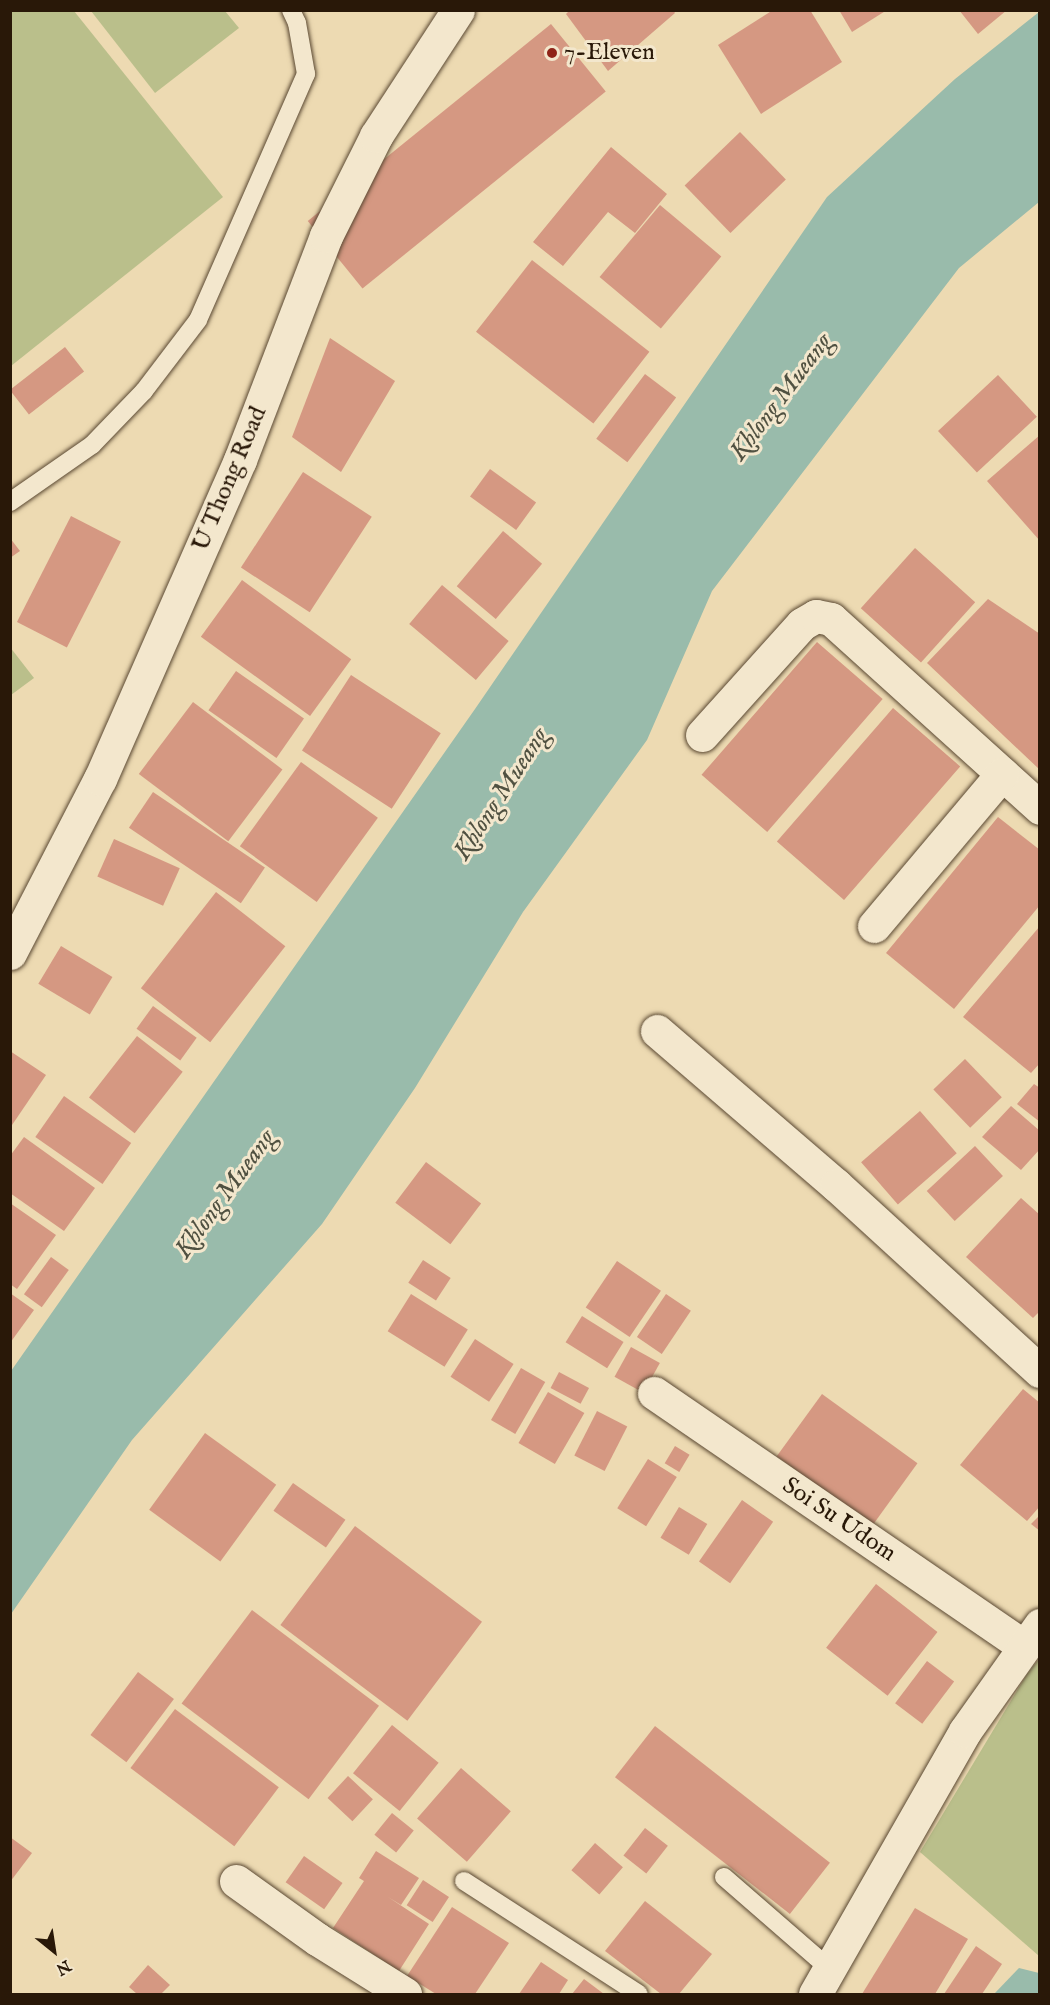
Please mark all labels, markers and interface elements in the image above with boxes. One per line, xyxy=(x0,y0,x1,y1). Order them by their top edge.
place label: 7-Eleven xyxy=(564,39,655,67)
marker: 7-Eleven xyxy=(545,46,559,60)
water label: Khlong Mueang xyxy=(723,327,839,467)
street label: U Thong Road xyxy=(187,403,273,555)
water label: Khlong Mueang xyxy=(447,722,555,866)
water label: Khlong Mueang xyxy=(168,1124,282,1264)
street label: Soi Su Udom xyxy=(777,1471,901,1569)
north arrow xyxy=(24,1921,84,1981)
text: N xyxy=(52,1954,74,1979)

